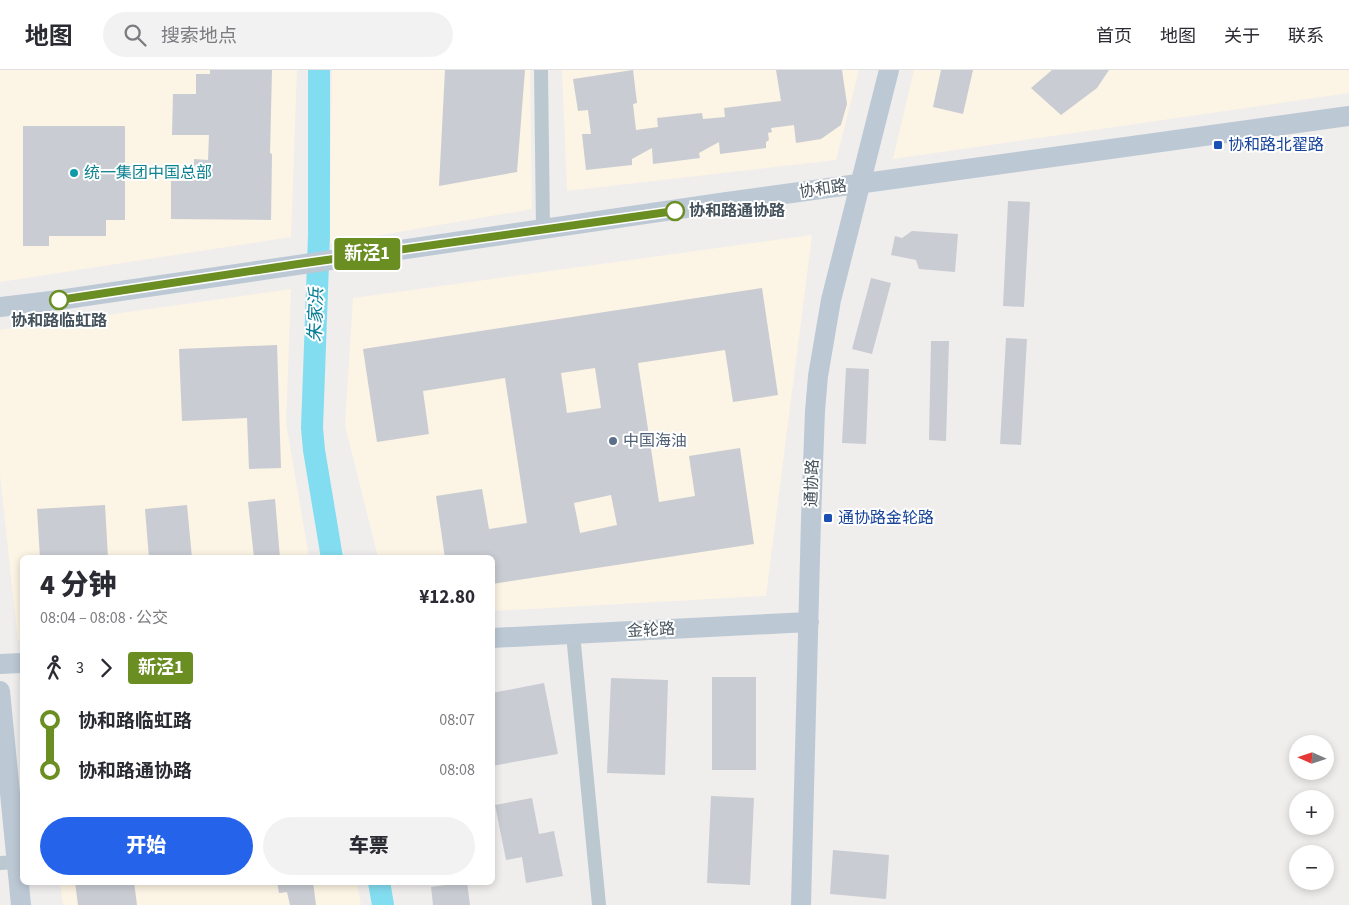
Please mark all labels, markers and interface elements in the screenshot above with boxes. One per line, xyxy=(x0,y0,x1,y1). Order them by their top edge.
search box xyxy=(103,12,453,57)
text: 地图 xyxy=(25,19,73,54)
icon: search xyxy=(121,21,149,49)
text: 搜索地点 xyxy=(161,23,237,50)
text: 首页 xyxy=(1096,24,1132,49)
text: 地图 xyxy=(1160,24,1196,49)
text: 关于 xyxy=(1224,24,1260,49)
text: 联系 xyxy=(1288,24,1324,49)
place label: 协和路北翟路 xyxy=(1228,134,1324,156)
marker: 协和路北翟路 xyxy=(1212,139,1224,151)
place label: 统一集团中国总部 xyxy=(84,162,212,184)
marker: 统一集团中国总部 xyxy=(68,167,80,179)
street label: 协和路 xyxy=(798,175,848,203)
place label: 协和路通协路 xyxy=(689,200,785,222)
marker: 协和路通协路 xyxy=(665,201,685,221)
line badge: 新泾1 xyxy=(338,238,396,270)
text: 新泾1 xyxy=(344,241,390,266)
water label: 朱家浜 xyxy=(303,286,330,342)
marker: 协和路临虹路 xyxy=(49,290,69,310)
place label: 协和路临虹路 xyxy=(11,310,107,332)
place label: 中国海油 xyxy=(623,430,687,452)
marker: 中国海油 xyxy=(607,435,619,447)
street label: 通协路 xyxy=(800,459,824,507)
place label: 通协路金轮路 xyxy=(838,507,934,529)
marker: 通协路金轮路 xyxy=(822,512,834,524)
text: 4 分钟 xyxy=(40,565,117,605)
text: ¥12.80 xyxy=(419,584,475,611)
text: 08:04 – 08:08 · 公交 xyxy=(40,607,168,629)
street label: 金轮路 xyxy=(626,618,676,642)
icon: walk xyxy=(40,654,68,682)
icon: forward xyxy=(92,654,120,682)
text: 新泾1 xyxy=(138,655,183,680)
text: 3 xyxy=(76,657,84,679)
text: 协和路临虹路 xyxy=(78,708,192,735)
text: 08:07 xyxy=(439,709,475,731)
north arrow xyxy=(1289,735,1334,780)
map controls xyxy=(1289,735,1334,890)
text: 协和路通协路 xyxy=(78,758,192,785)
text: 08:08 xyxy=(439,759,475,781)
button: + xyxy=(1289,790,1334,835)
button: 开始 xyxy=(40,817,253,875)
button: 车票 xyxy=(263,817,475,875)
button: − xyxy=(1289,845,1334,890)

